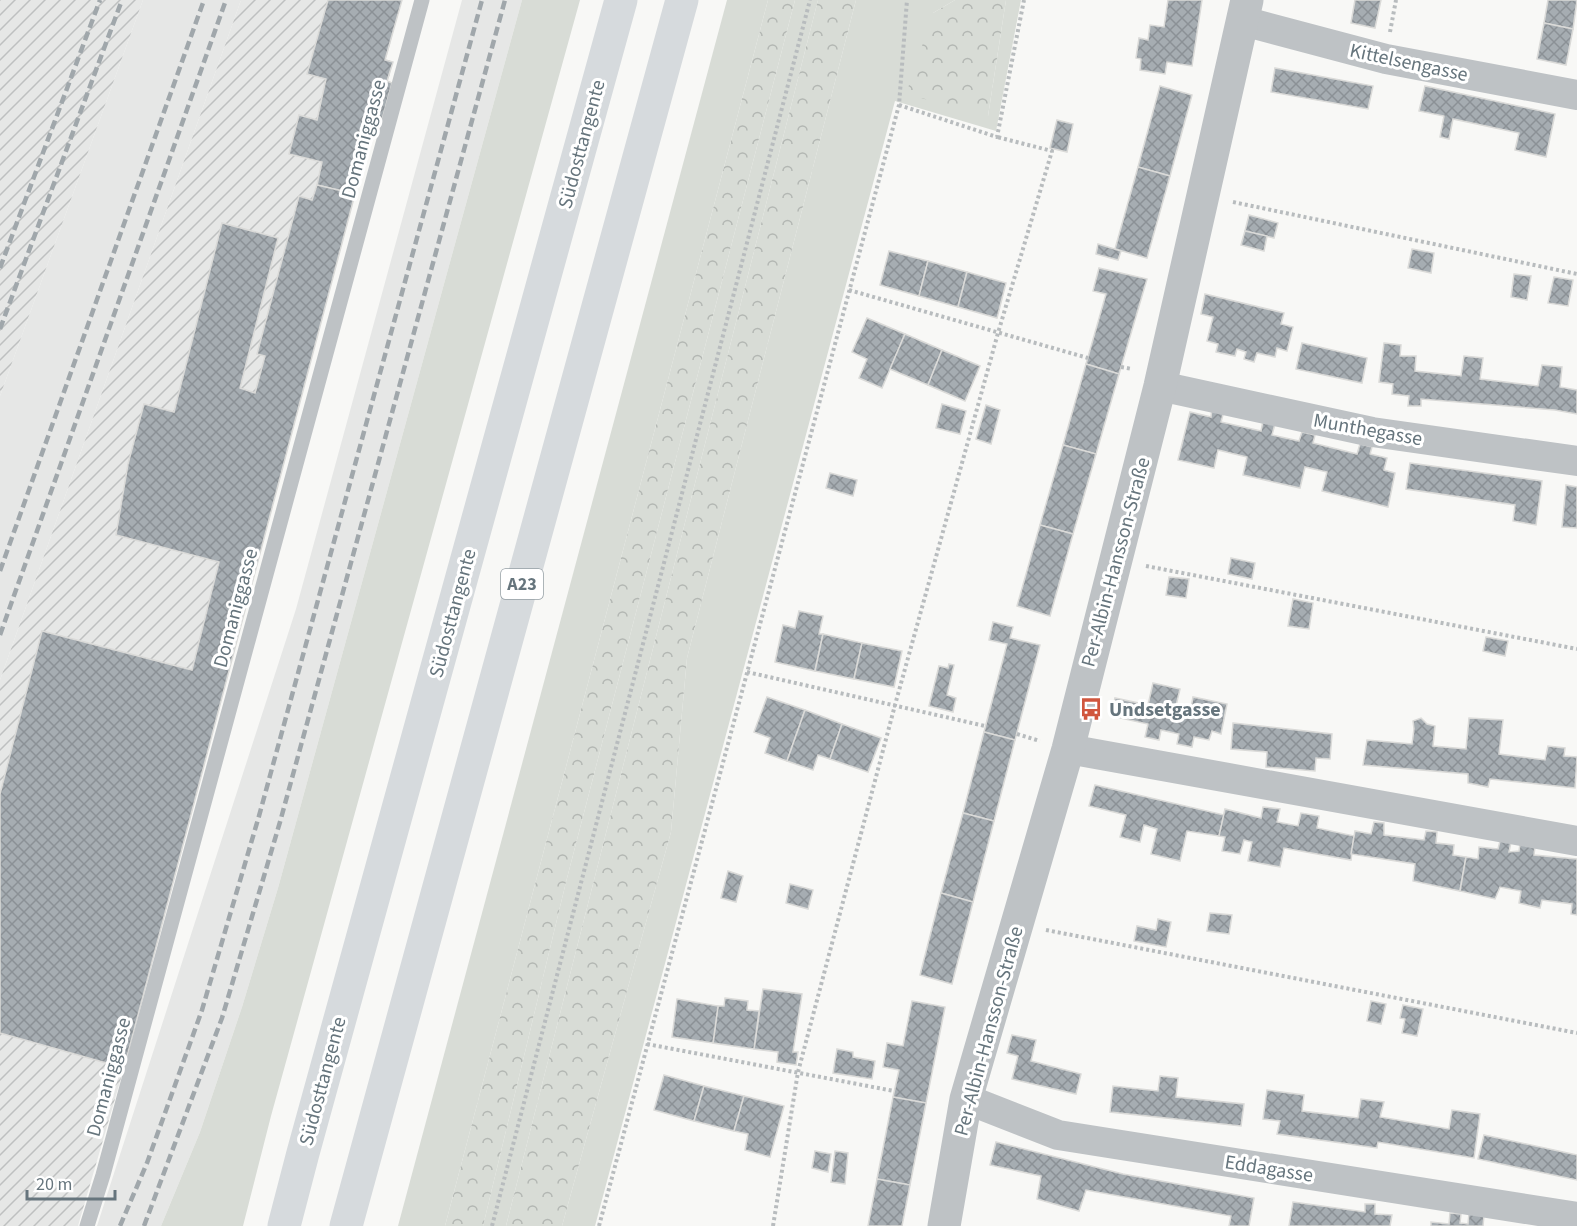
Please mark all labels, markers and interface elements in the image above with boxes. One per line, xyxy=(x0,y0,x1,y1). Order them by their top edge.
street label: Kittelsengasse xyxy=(1347,37,1471,89)
street label: Domaniggasse xyxy=(335,77,393,202)
street label: Südosttangente xyxy=(551,77,613,212)
street label: Munthegasse xyxy=(1311,407,1425,453)
street label: Per-Albin-Hansson-Straße xyxy=(1074,454,1157,670)
street label: Domaniggasse xyxy=(207,546,265,671)
street label: Südosttangente xyxy=(422,546,484,681)
road number: A23 xyxy=(501,569,543,599)
bus stop icon: Undsetgasse xyxy=(1078,696,1104,722)
place label: Undsetgasse xyxy=(1109,696,1221,724)
street label: Per-Albin-Hansson-Straße xyxy=(947,923,1030,1139)
street label: Südosttangente xyxy=(292,1014,354,1149)
street label: Domaniggasse xyxy=(80,1015,138,1140)
street label: Eddagasse xyxy=(1223,1148,1315,1190)
scale bar xyxy=(27,1163,116,1201)
text: 20 m xyxy=(36,1172,72,1197)

